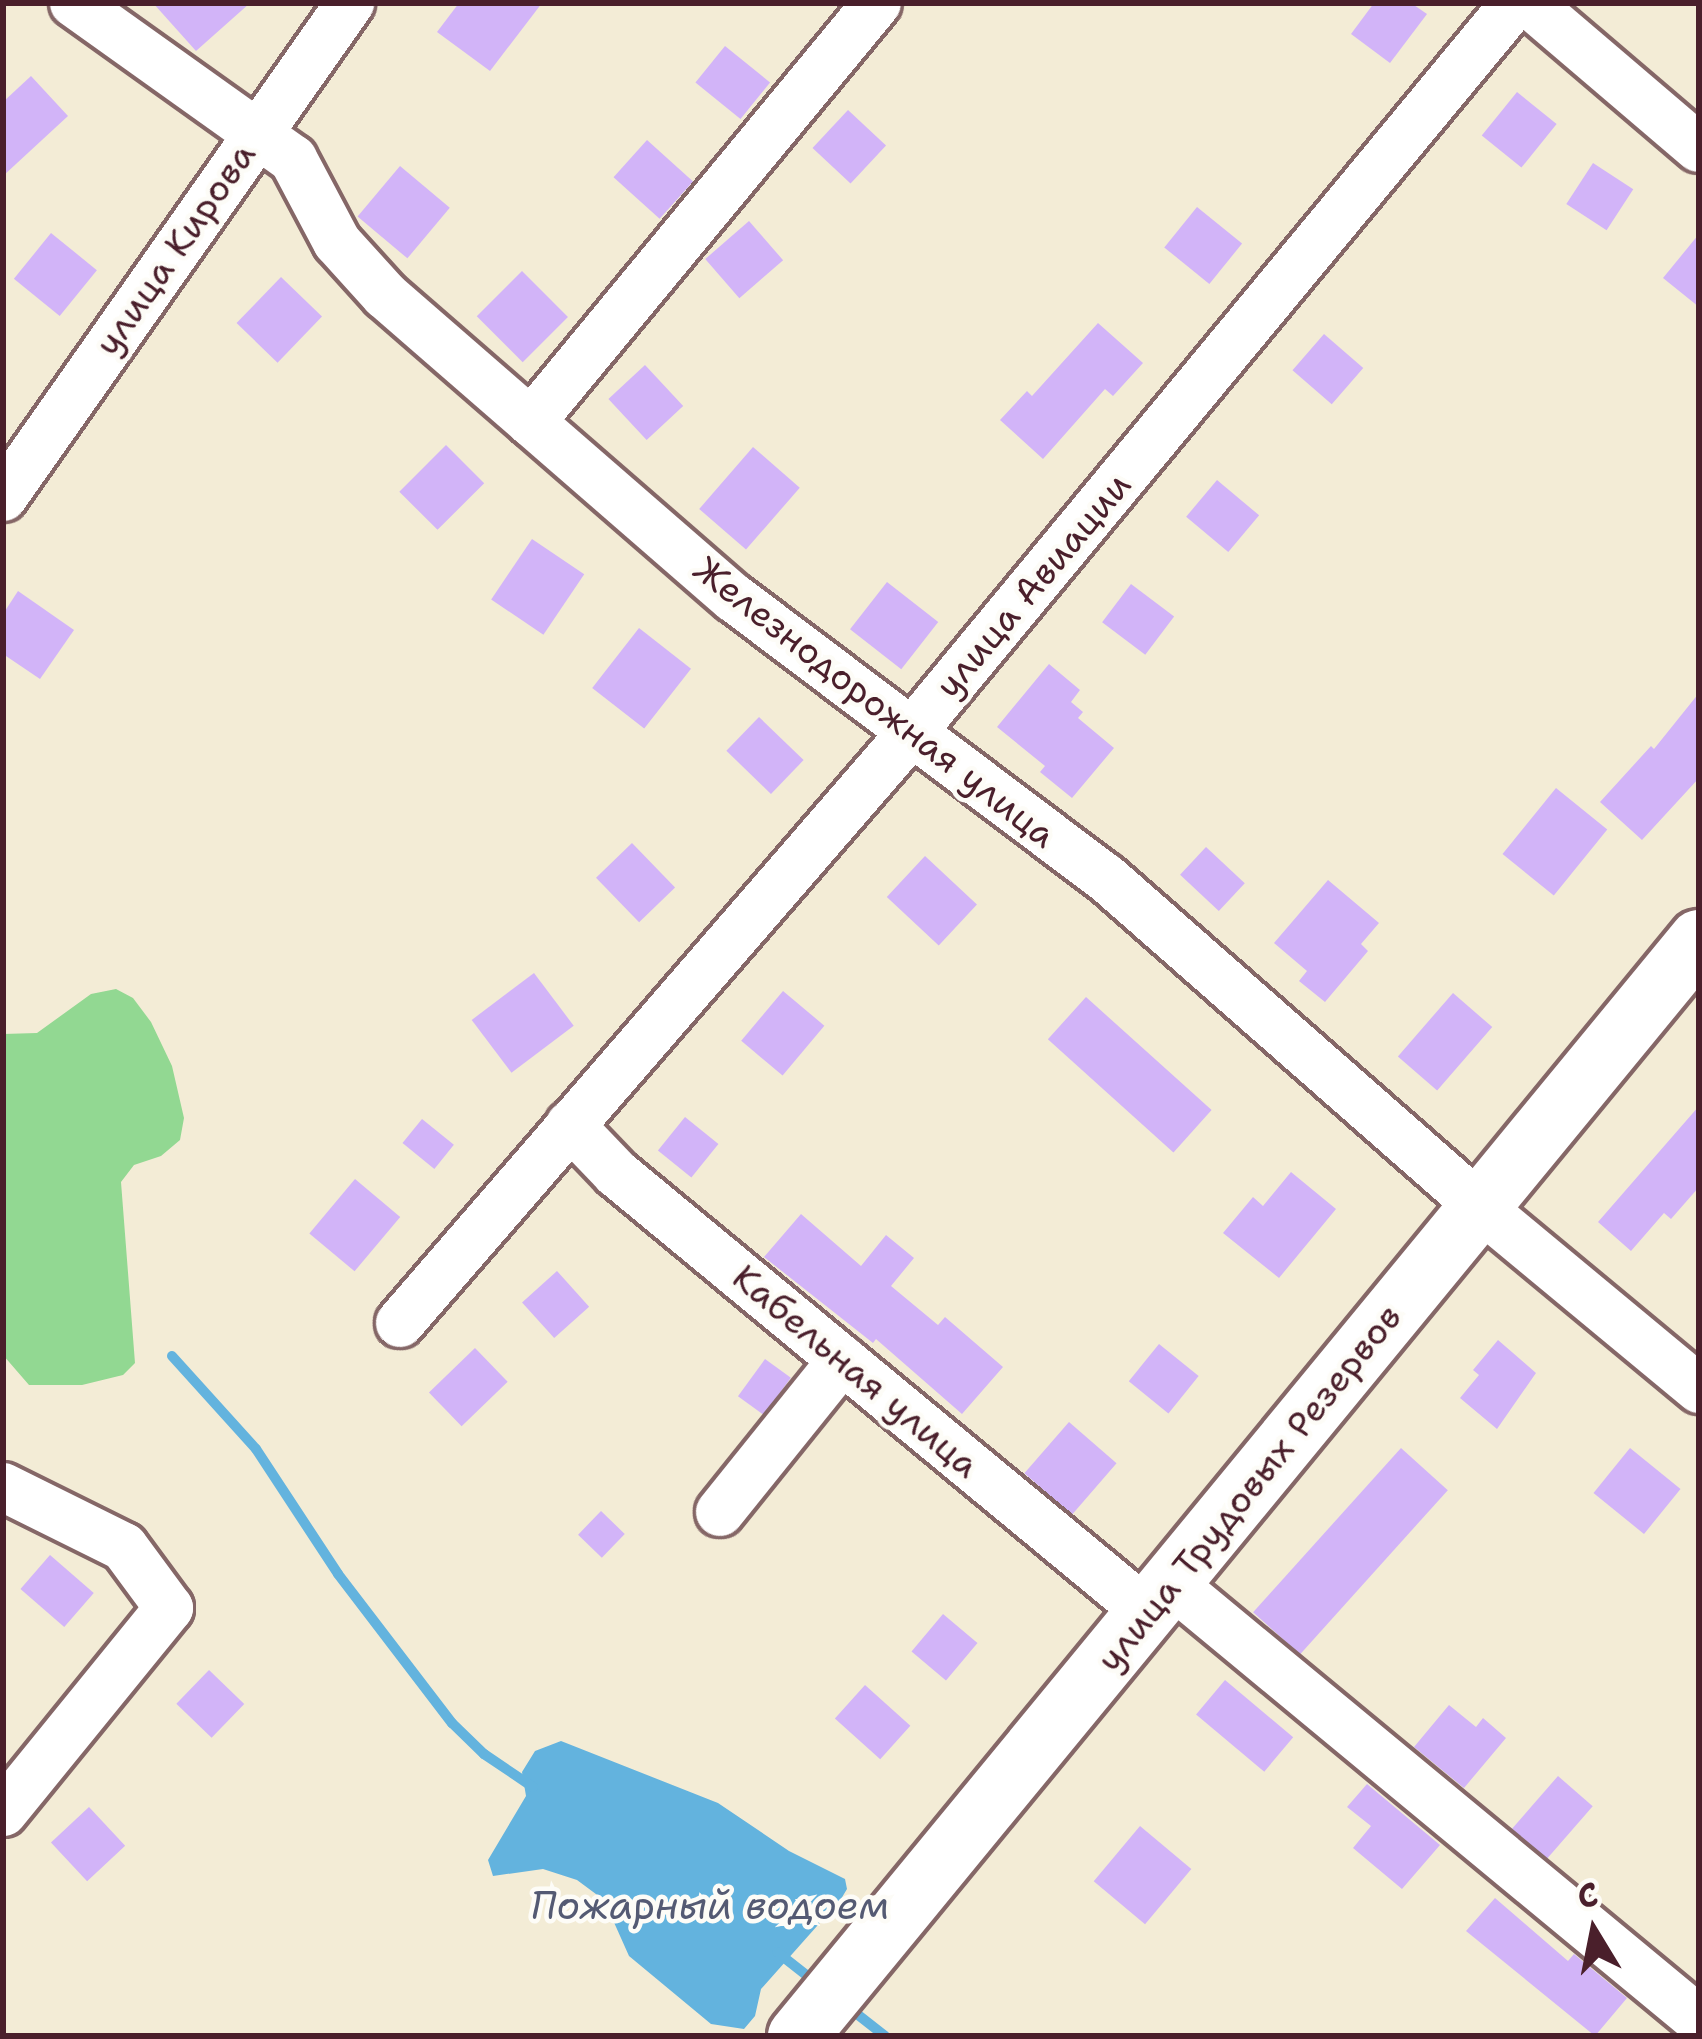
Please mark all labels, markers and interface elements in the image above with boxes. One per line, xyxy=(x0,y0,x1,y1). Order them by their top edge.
street label: улица Кирова xyxy=(86,134,264,364)
street label: улица Авиации xyxy=(926,464,1140,706)
street label: Железнодорожная улица xyxy=(685,547,1065,857)
street label: Кабельная улица xyxy=(724,1255,988,1487)
street label: улица Трудовых Резервов xyxy=(1088,1296,1410,1680)
north arrow xyxy=(1534,1871,1654,1991)
text: С xyxy=(1574,1871,1602,1919)
water label: Пожарный водоем xyxy=(530,1882,890,1928)

